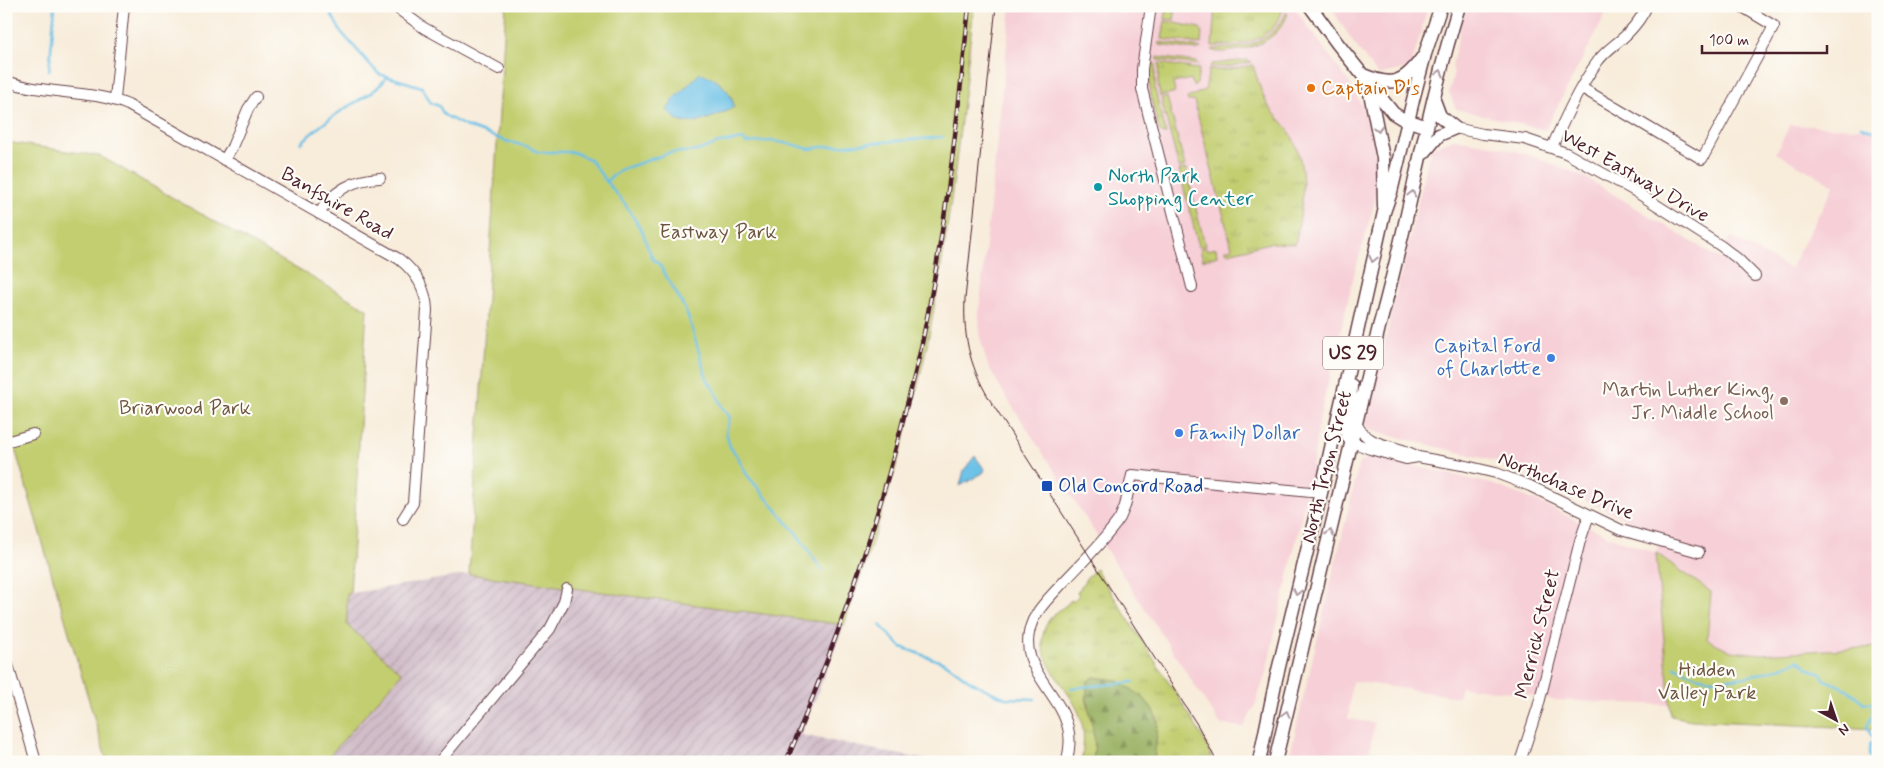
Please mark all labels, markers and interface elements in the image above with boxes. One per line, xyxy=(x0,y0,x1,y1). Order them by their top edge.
scale bar xyxy=(1702,22,1826,54)
text: 100 m xyxy=(1709,31,1749,51)
one-way arrow xyxy=(1435,69,1445,77)
place label: Captain D's xyxy=(1321,75,1420,102)
marker: Captain D's xyxy=(1305,82,1317,94)
street label: West Eastway Drive xyxy=(1556,123,1714,229)
one-way arrow xyxy=(1372,124,1382,133)
street label: Banfshire Road xyxy=(276,161,398,247)
place label: North Park Shopping Center xyxy=(1108,163,1254,213)
marker: North Park Shopping Center xyxy=(1092,181,1104,193)
one-way arrow xyxy=(1406,190,1417,199)
park label: Eastway Park xyxy=(659,219,777,246)
one-way arrow xyxy=(1369,255,1379,264)
place label: Capital Ford of Charlotte xyxy=(1434,333,1541,383)
road number: US 29 xyxy=(1323,336,1383,369)
marker: Capital Ford of Charlotte xyxy=(1545,352,1557,364)
place label: Martin Luther King, Jr. Middle School xyxy=(1602,377,1774,427)
street label: North Tryon Street xyxy=(1295,388,1359,546)
park label: Briarwood Park xyxy=(119,395,251,422)
marker: Martin Luther King, Jr. Middle School xyxy=(1778,395,1790,407)
place label: Family Dollar xyxy=(1189,420,1301,447)
marker: Family Dollar xyxy=(1173,427,1185,439)
street label: Northchase Drive xyxy=(1494,445,1638,527)
place label: Old Concord Road xyxy=(1058,473,1203,500)
marker: Old Concord Road xyxy=(1040,479,1054,493)
one-way arrow xyxy=(1324,528,1335,537)
street label: Merrick Street xyxy=(1509,566,1567,702)
one-way arrow xyxy=(1292,587,1303,596)
park label: Hidden Valley Park xyxy=(1658,657,1756,707)
north arrow xyxy=(1812,696,1862,746)
one-way arrow xyxy=(1280,711,1290,719)
text: N xyxy=(1834,719,1853,739)

